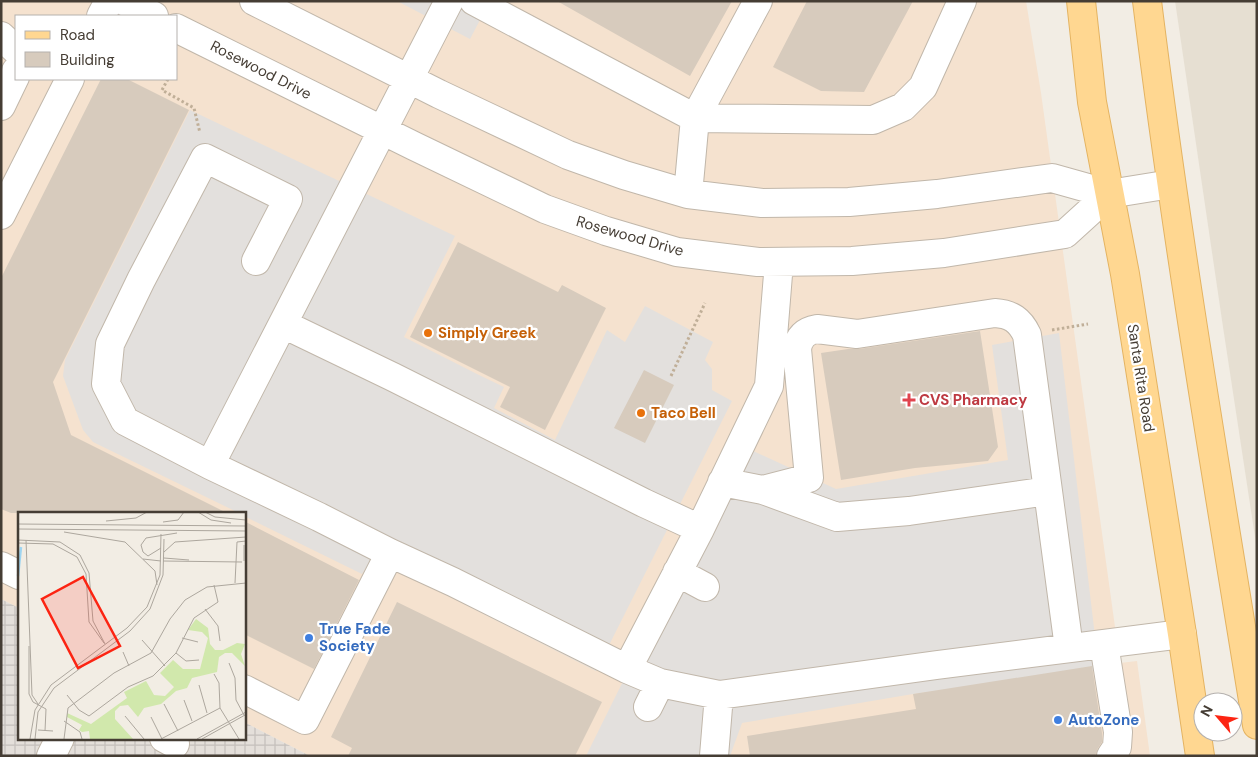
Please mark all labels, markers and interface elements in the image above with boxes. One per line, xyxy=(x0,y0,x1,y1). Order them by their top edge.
legend xyxy=(15,15,178,80)
text: Road xyxy=(60,25,95,45)
street label: Rosewood Drive xyxy=(207,36,315,104)
text: Building xyxy=(60,50,115,70)
street label: Rosewood Drive xyxy=(574,211,686,261)
place label: Simply Greek xyxy=(438,323,536,343)
street label: Santa Rita Road xyxy=(1123,323,1159,433)
marker: Simply Greek xyxy=(422,327,434,339)
place label: CVS Pharmacy xyxy=(919,390,1027,410)
marker: CVS Pharmacy xyxy=(903,394,915,406)
place label: Taco Bell xyxy=(651,403,716,423)
marker: Taco Bell xyxy=(635,407,647,419)
inset map xyxy=(18,512,245,740)
place label: True Fade Society xyxy=(319,619,391,656)
marker: True Fade Society xyxy=(303,632,315,644)
north arrow xyxy=(1193,692,1243,742)
text: N xyxy=(1196,702,1217,720)
place label: AutoZone xyxy=(1068,710,1139,730)
marker: AutoZone xyxy=(1052,714,1064,726)

